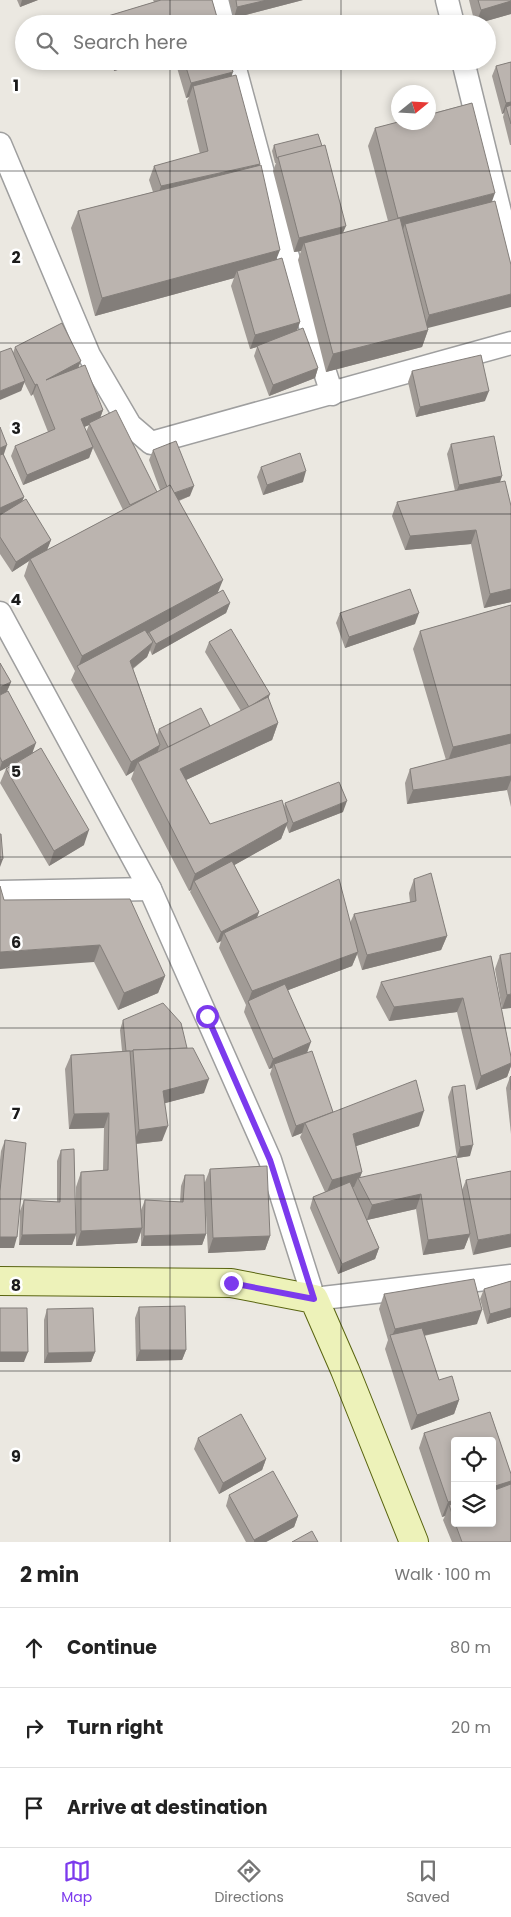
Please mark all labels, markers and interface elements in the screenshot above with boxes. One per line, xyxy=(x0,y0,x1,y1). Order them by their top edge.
search box xyxy=(15,15,496,70)
icon: search xyxy=(33,29,61,57)
text: Search here xyxy=(73,29,187,56)
text: 1 xyxy=(13,74,19,97)
north arrow xyxy=(391,85,436,130)
text: 2 xyxy=(11,246,21,269)
text: 3 xyxy=(11,417,21,440)
text: 4 xyxy=(11,588,22,611)
text: 5 xyxy=(11,760,21,783)
text: 6 xyxy=(11,931,21,954)
route start xyxy=(196,1005,219,1028)
text: 7 xyxy=(12,1102,21,1125)
route end xyxy=(220,1272,243,1295)
text: 8 xyxy=(11,1274,21,1297)
map controls xyxy=(451,1437,496,1527)
button: locate xyxy=(451,1437,496,1482)
text: 9 xyxy=(11,1445,21,1468)
button: layers xyxy=(451,1482,496,1527)
text: 2 min xyxy=(20,1560,79,1589)
text: Walk · 100 m xyxy=(394,1563,491,1586)
icon: ahead xyxy=(20,1634,48,1662)
text: Continue xyxy=(67,1634,157,1661)
text: 80 m xyxy=(450,1636,491,1659)
icon: right xyxy=(20,1714,48,1742)
text: Turn right xyxy=(67,1714,163,1741)
text: 20 m xyxy=(451,1716,491,1739)
icon: arrive xyxy=(20,1794,48,1822)
text: Arrive at destination xyxy=(67,1794,268,1821)
tab: Map xyxy=(61,1857,92,1908)
tab: Directions xyxy=(214,1857,284,1908)
tab: Saved xyxy=(406,1857,450,1908)

